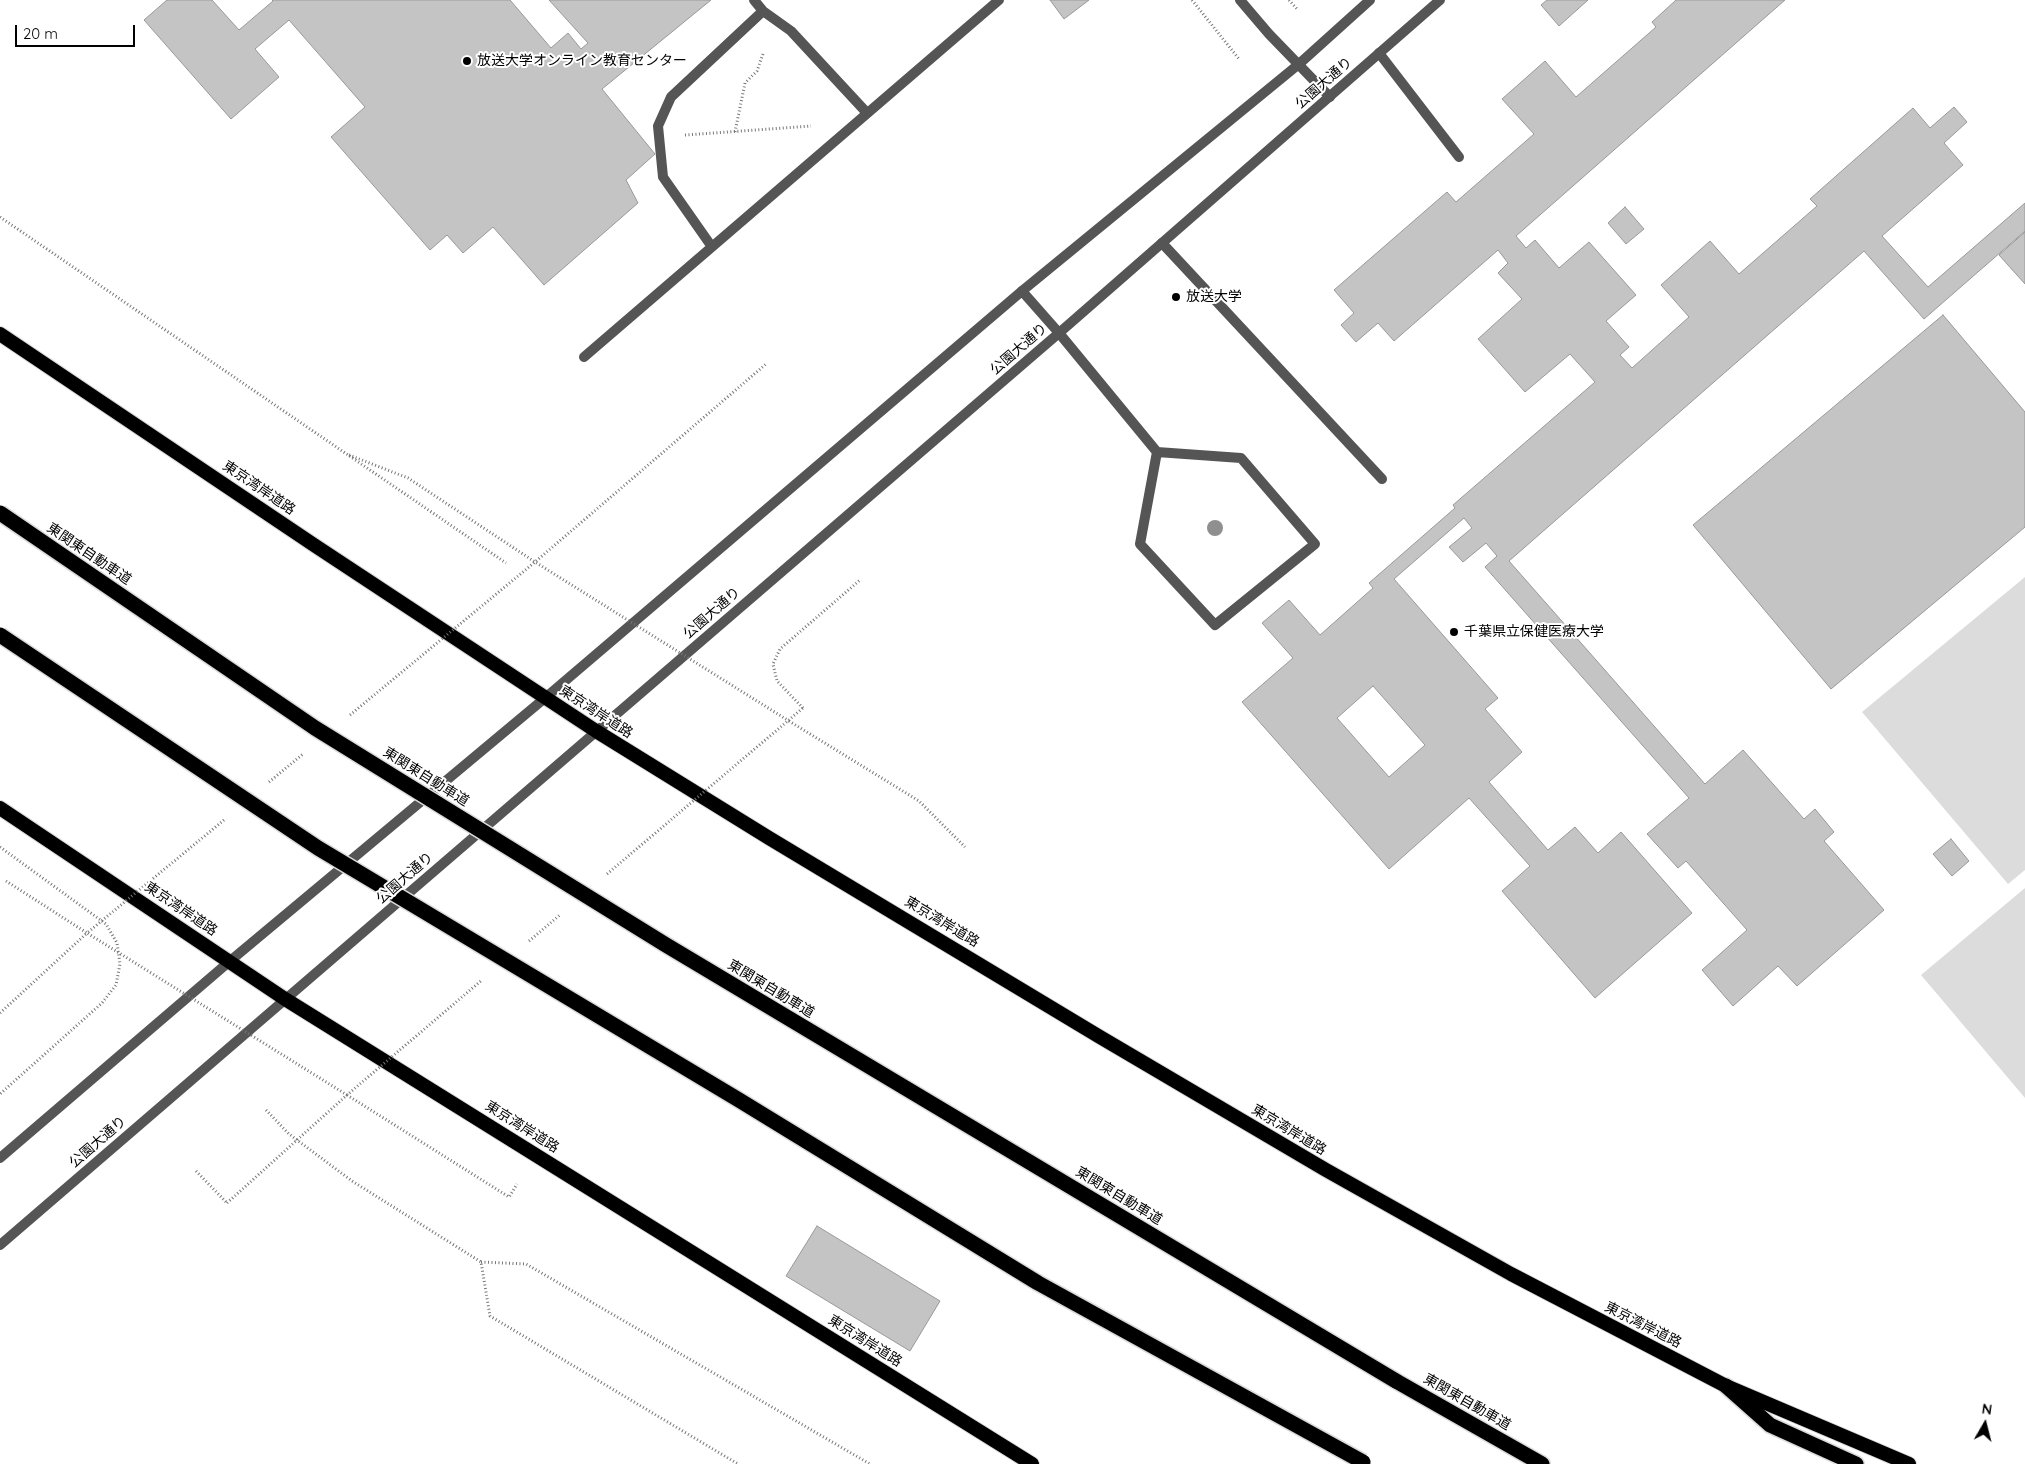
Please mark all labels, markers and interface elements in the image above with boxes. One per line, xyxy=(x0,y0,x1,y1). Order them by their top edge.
scale bar xyxy=(18,15,138,47)
text: 20 m xyxy=(23,24,58,43)
place label: 放送大学オンライン教育センター xyxy=(477,53,687,69)
street label: 公園大通り xyxy=(1292,54,1356,112)
marker: 放送大学オンライン教育センター xyxy=(461,55,473,67)
place label: 放送大学 xyxy=(1186,289,1242,305)
marker: 放送大学 xyxy=(1170,291,1182,303)
street label: 公園大通り xyxy=(987,320,1051,378)
street label: 東京湾岸道路 xyxy=(219,458,299,518)
street label: 東関東自動車道 xyxy=(44,520,134,588)
street label: 公園大通り xyxy=(680,584,744,642)
place label: 千葉県立保健医療大学 xyxy=(1464,624,1604,640)
marker: 千葉県立保健医療大学 xyxy=(1448,626,1460,638)
street label: 東京湾岸道路 xyxy=(556,682,636,742)
street label: 東関東自動車道 xyxy=(380,744,472,810)
street label: 公園大通り xyxy=(373,849,437,907)
street label: 東京湾岸道路 xyxy=(141,879,221,939)
street label: 東京湾岸道路 xyxy=(902,893,982,951)
street label: 東関東自動車道 xyxy=(725,957,817,1021)
street label: 東京湾岸道路 xyxy=(482,1098,562,1156)
street label: 東京湾岸道路 xyxy=(1249,1101,1329,1159)
street label: 公園大通り xyxy=(66,1113,130,1171)
street label: 東関東自動車道 xyxy=(1073,1164,1165,1228)
street label: 東京湾岸道路 xyxy=(1602,1298,1684,1352)
street label: 東京湾岸道路 xyxy=(825,1312,905,1370)
street label: 東関東自動車道 xyxy=(1420,1370,1514,1434)
north arrow xyxy=(1960,1399,2010,1449)
text: N xyxy=(1981,1400,1993,1419)

